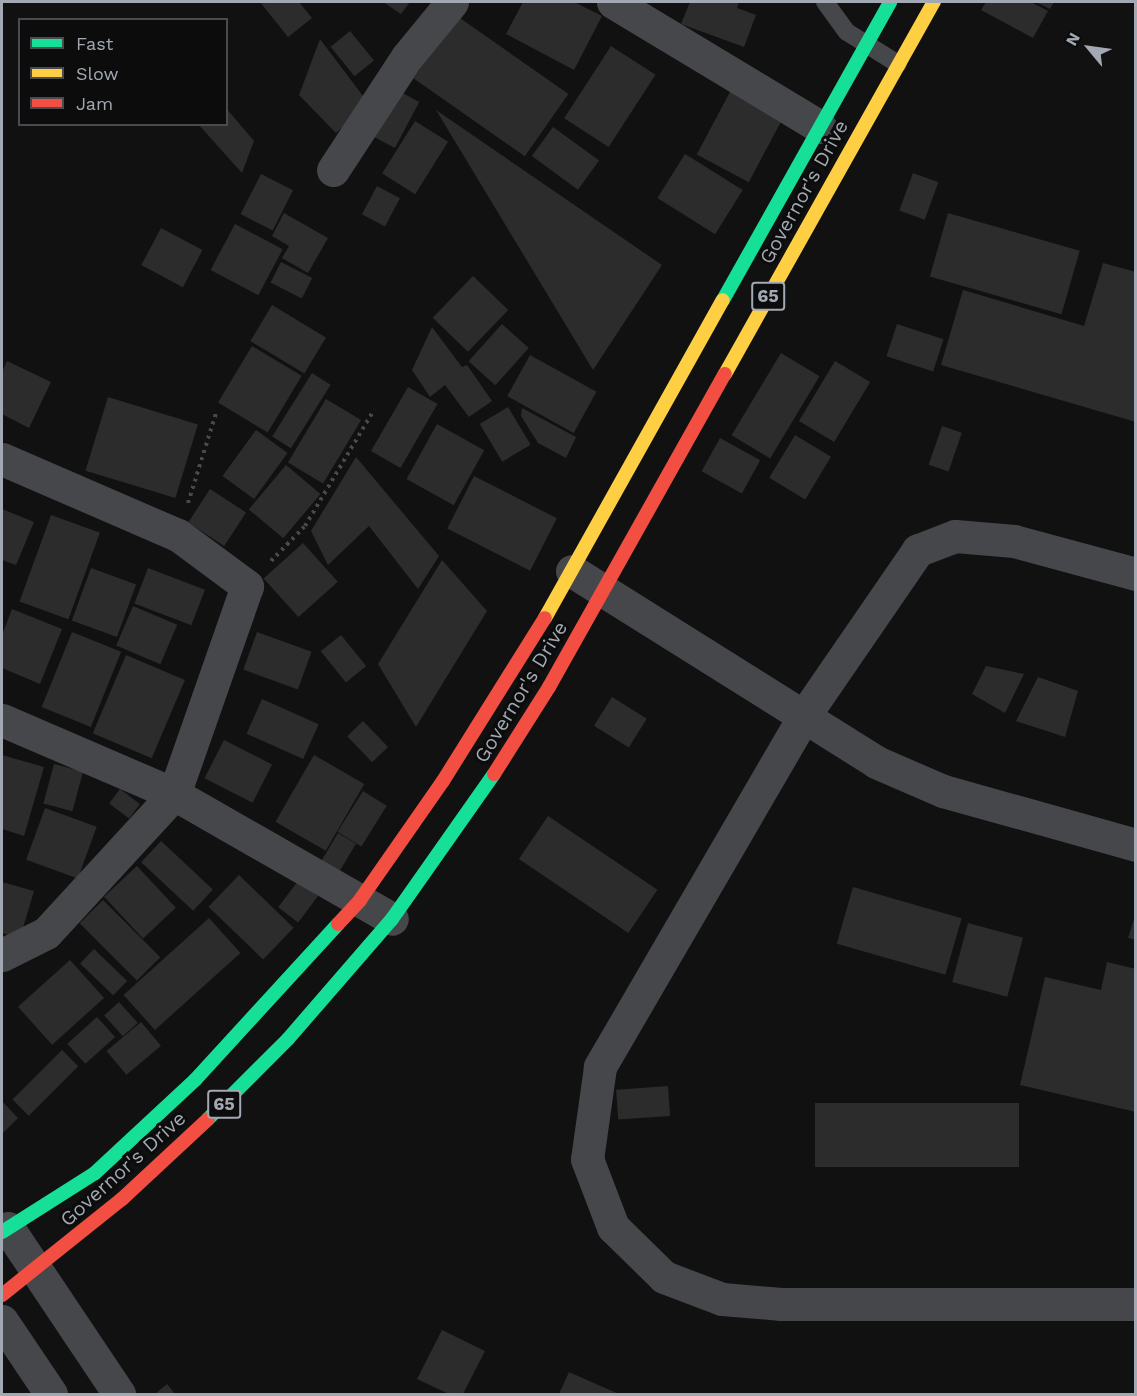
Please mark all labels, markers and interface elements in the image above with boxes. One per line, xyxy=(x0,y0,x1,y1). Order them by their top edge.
legend xyxy=(18,18,228,126)
north arrow xyxy=(1059,18,1119,78)
text: N xyxy=(1062,29,1084,49)
text: Fast xyxy=(76,33,113,54)
text: Slow xyxy=(76,63,119,84)
text: Jam xyxy=(76,93,113,114)
street label: Governor's Drive xyxy=(755,116,853,268)
road number: 65 xyxy=(750,281,786,311)
street label: Governor's Drive xyxy=(469,617,573,767)
road number: 65 xyxy=(206,1089,242,1119)
street label: Governor's Drive xyxy=(55,1106,191,1232)

